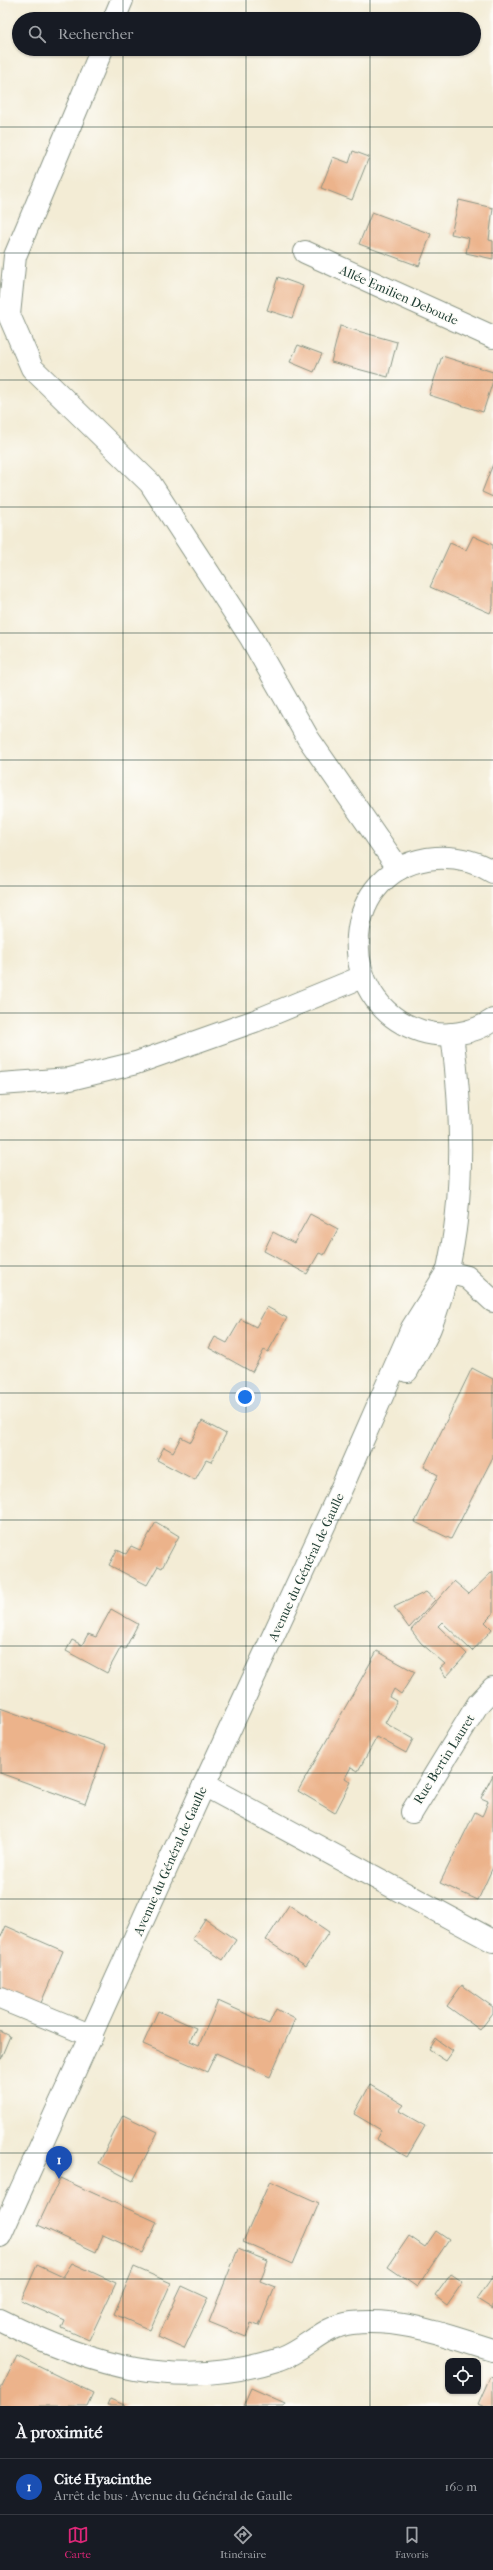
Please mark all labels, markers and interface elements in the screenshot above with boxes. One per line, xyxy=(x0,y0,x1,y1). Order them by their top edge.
search box xyxy=(12,12,481,56)
icon: search xyxy=(26,23,48,45)
text: Rechercher xyxy=(58,25,133,43)
street label: Allée Emilien Deboude xyxy=(336,262,461,328)
your location xyxy=(235,1387,255,1407)
street label: Avenue du Général de Gaulle xyxy=(265,1490,347,1644)
street label: Rue Bertin Lauret xyxy=(410,1711,478,1807)
street label: Avenue du Général de Gaulle xyxy=(130,1784,210,1939)
pin: 1 xyxy=(46,2146,72,2179)
map controls xyxy=(445,2358,481,2394)
button: locate xyxy=(445,2358,481,2394)
text: À proximité xyxy=(16,2422,103,2442)
text: Cité Hyacinthe xyxy=(54,2470,151,2488)
text: 1 xyxy=(27,2479,31,2494)
text: 160 m xyxy=(445,2479,477,2494)
text: Arrêt de bus · Avenue du Général de Gaulle xyxy=(54,2488,292,2503)
tab: Carte xyxy=(64,2524,91,2561)
tab: Itinéraire xyxy=(220,2524,266,2561)
tab: Favoris xyxy=(395,2524,429,2561)

